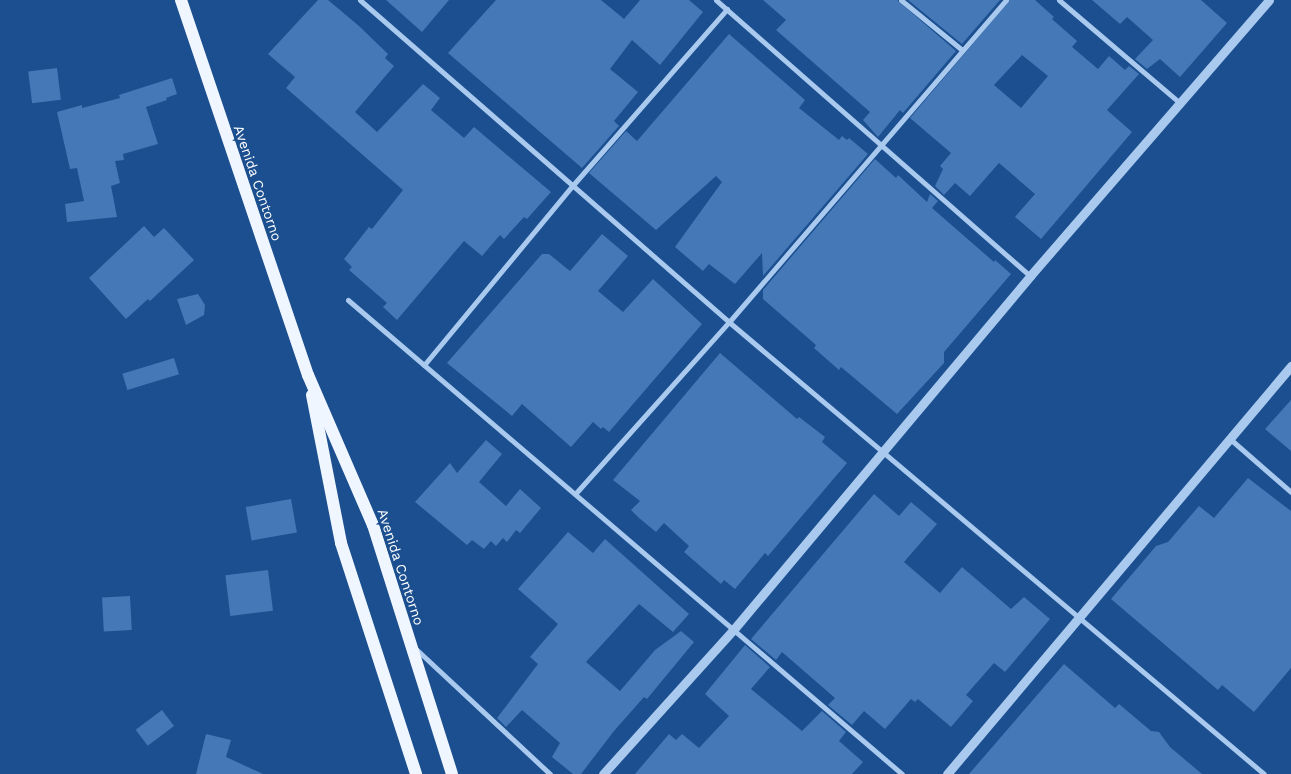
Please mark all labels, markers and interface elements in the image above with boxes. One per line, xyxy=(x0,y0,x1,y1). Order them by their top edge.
street label: Avenida Contorno xyxy=(230,123,286,243)
street label: Avenida Contorno xyxy=(374,507,428,627)

